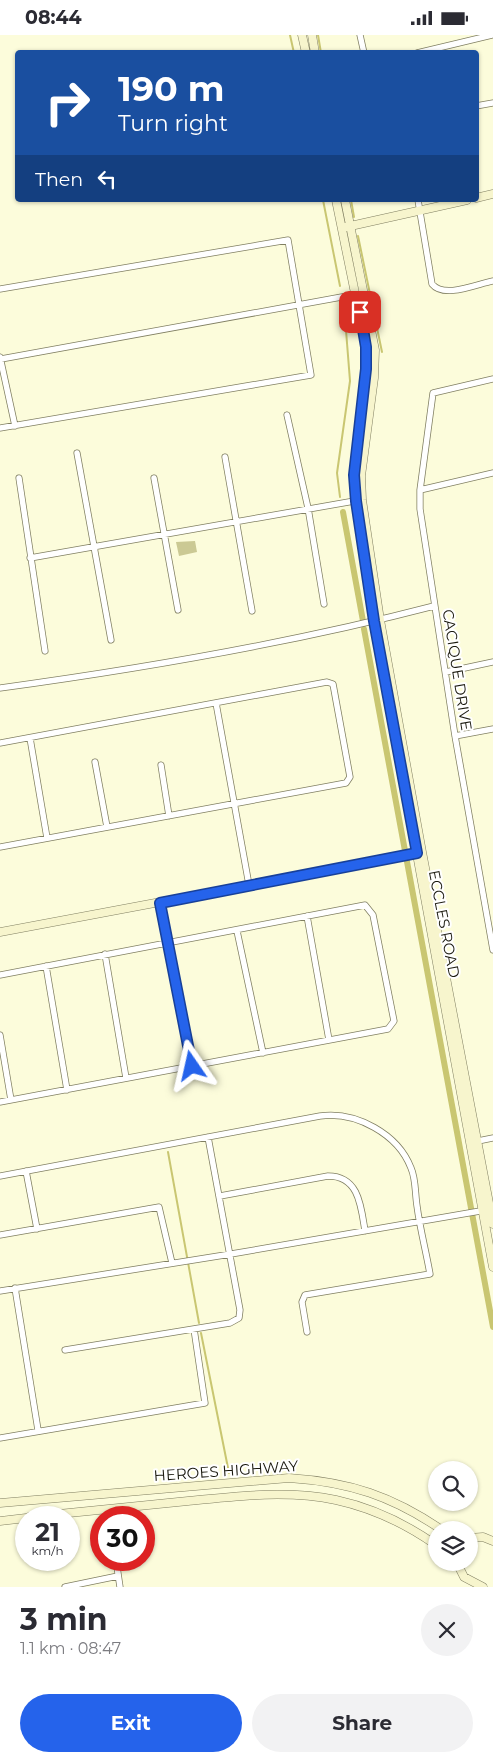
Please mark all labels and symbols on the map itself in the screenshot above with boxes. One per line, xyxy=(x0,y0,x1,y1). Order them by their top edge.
pin xyxy=(339,291,381,333)
street label: CACIQUE DRIVE xyxy=(439,608,476,732)
street label: ECCLES ROAD xyxy=(425,868,464,979)
position arrow xyxy=(165,1039,217,1091)
street label: HEROES HIGHWAY xyxy=(153,1456,299,1485)
speed limit sign: 30 xyxy=(90,1506,155,1571)

